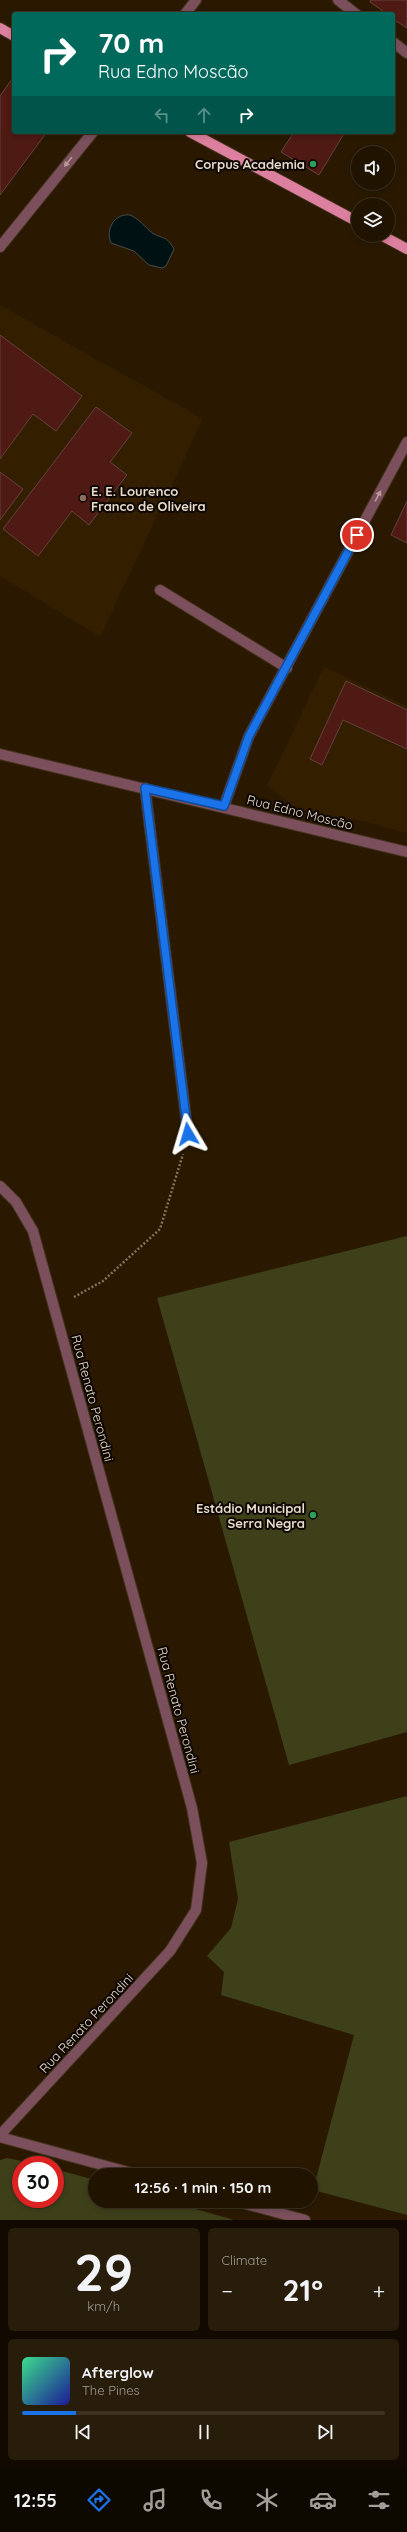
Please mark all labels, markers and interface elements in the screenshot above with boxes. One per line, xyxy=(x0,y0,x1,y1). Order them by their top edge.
text: 70 m xyxy=(98,25,164,60)
icon: right xyxy=(32,28,84,80)
text: Rua Edno Moscão xyxy=(98,60,248,83)
icon: left xyxy=(151,104,173,126)
icon: ahead xyxy=(193,104,215,126)
icon: right xyxy=(235,104,257,126)
map controls xyxy=(351,146,395,242)
button: sound xyxy=(351,146,395,190)
place label: Corpus Academia xyxy=(195,156,305,172)
one-way arrow xyxy=(64,157,73,168)
marker: Corpus Academia xyxy=(308,159,318,169)
button: layers xyxy=(351,198,395,242)
place label: E. E. Lourenco Franco de Oliveira xyxy=(91,483,206,514)
one-way arrow xyxy=(375,490,382,502)
marker: E. E. Lourenco Franco de Oliveira xyxy=(78,493,88,503)
pin xyxy=(340,518,374,552)
icon: arrive xyxy=(346,524,368,546)
street label: Rua Edno Moscão xyxy=(245,791,355,833)
position arrow xyxy=(167,1113,209,1155)
street label: Rua Renato Perondini xyxy=(68,1333,118,1463)
place label: Estádio Municipal Serra Negra xyxy=(196,1500,305,1531)
marker: Estádio Municipal Serra Negra xyxy=(308,1510,318,1520)
street label: Rua Renato Perondini xyxy=(154,1645,204,1775)
street label: Rua Renato Perondini xyxy=(36,1970,136,2076)
speed limit sign: 30 xyxy=(12,2156,64,2208)
text: 12:56 · 1 min · 150 m xyxy=(135,2178,271,2197)
text: 29 xyxy=(74,2239,133,2304)
text: Climate xyxy=(222,2252,267,2268)
text: 21° xyxy=(283,2271,323,2309)
text: − xyxy=(222,2277,233,2305)
text: + xyxy=(373,2277,385,2305)
text: km/h xyxy=(87,2298,120,2314)
text: Afterglow xyxy=(82,2363,154,2382)
text: The Pines xyxy=(82,2382,140,2398)
icon: previous xyxy=(72,2421,94,2443)
icon: pause xyxy=(193,2421,215,2443)
icon: next xyxy=(314,2421,336,2443)
icon: directions xyxy=(85,2486,113,2514)
icon: music xyxy=(141,2486,169,2514)
icon: phone xyxy=(197,2486,225,2514)
icon: climate xyxy=(253,2486,281,2514)
icon: car xyxy=(309,2486,337,2514)
icon: filters xyxy=(365,2486,393,2514)
text: 12:55 xyxy=(14,2489,57,2512)

